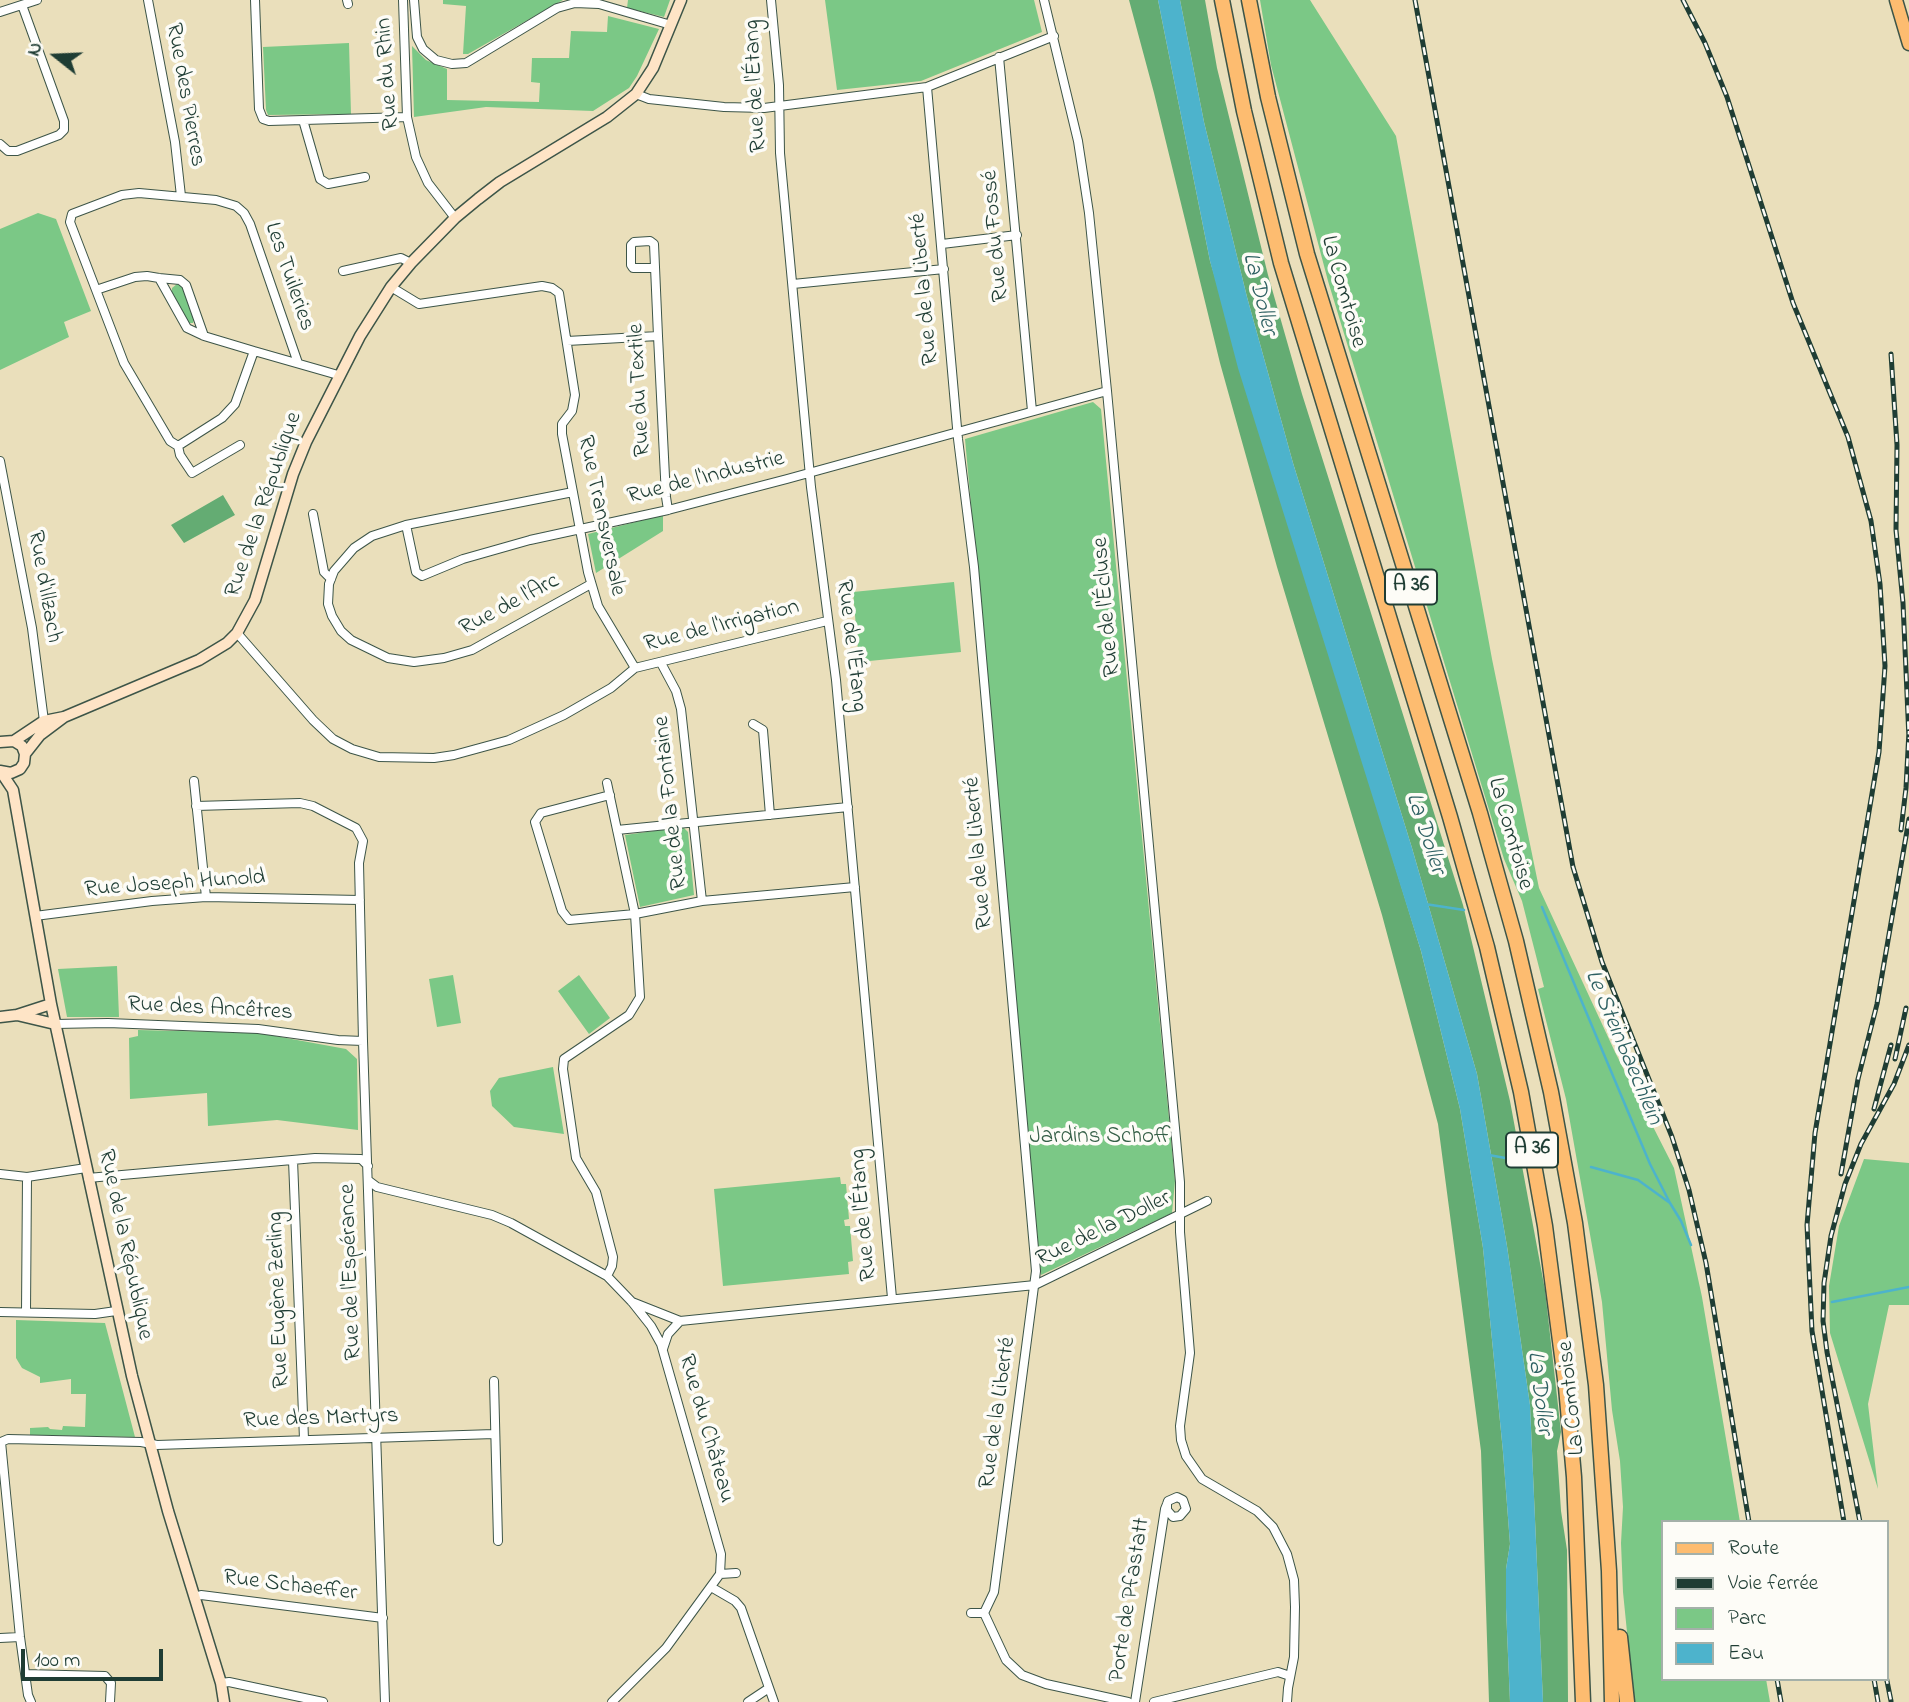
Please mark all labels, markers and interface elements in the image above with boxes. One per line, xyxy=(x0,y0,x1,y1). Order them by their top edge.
street label: Rue du Rhin xyxy=(371,17,407,131)
street label: Rue de l'Étang xyxy=(740,19,774,153)
north arrow xyxy=(21,21,91,91)
street label: Rue des Pierres xyxy=(158,21,210,169)
text: N xyxy=(21,39,50,60)
street label: Rue du Fossé xyxy=(977,169,1017,303)
street label: Rue de la Liberté xyxy=(906,212,946,366)
street label: Les Tuileries xyxy=(257,219,319,335)
street label: La Comtoise xyxy=(1313,233,1371,351)
water label: La Doller xyxy=(1234,250,1282,338)
street label: Rue du Textile xyxy=(624,323,658,457)
street label: Rue de la République xyxy=(220,409,310,601)
street label: Rue Transversale xyxy=(570,433,630,599)
street label: Rue de l'Industrie xyxy=(625,446,787,512)
street label: Rue d'Illzach xyxy=(20,529,66,645)
street label: Rue de l'Écluse xyxy=(1088,536,1128,678)
street label: Rue de l'Arc xyxy=(456,568,564,644)
road number: A 36 xyxy=(1385,570,1437,604)
street label: Rue de l'Étang xyxy=(828,578,872,714)
street label: Rue de l'Irrigation xyxy=(642,594,802,660)
street label: Rue de la Fontaine xyxy=(649,715,695,891)
street label: La Comtoise xyxy=(1480,775,1538,893)
street label: Rue de la Liberté xyxy=(960,776,1000,930)
water label: La Doller xyxy=(1397,790,1451,878)
street label: Rue Joseph Hunold xyxy=(84,865,266,905)
water label: Le Steinbaechlein xyxy=(1576,966,1668,1130)
street label: Rue des Ancêtres xyxy=(127,992,293,1028)
park label: Jardins Schoff xyxy=(1029,1124,1171,1152)
road number: A 36 xyxy=(1506,1132,1558,1168)
street label: Rue de la République xyxy=(90,1147,158,1343)
street label: Rue de l'Étang xyxy=(845,1148,885,1282)
street label: Rue de l'Espérance xyxy=(335,1183,369,1361)
street label: Rue de la Doller xyxy=(1032,1186,1176,1274)
street label: Rue Eugène Zerling xyxy=(263,1211,297,1389)
street label: Rue de la Liberté xyxy=(975,1335,1023,1491)
street label: La Comtoise xyxy=(1553,1339,1593,1457)
water label: La Doller xyxy=(1519,1350,1557,1436)
street label: Rue du Château xyxy=(671,1352,739,1506)
street label: Rue des Martyrs xyxy=(243,1403,399,1437)
street label: Porte de Pfastatt xyxy=(1104,1516,1158,1684)
legend xyxy=(1660,1520,1888,1681)
text: Route xyxy=(1728,1534,1779,1564)
street label: Rue Schaeffer xyxy=(222,1565,358,1609)
text: Voie ferrée xyxy=(1728,1569,1818,1599)
text: Parc xyxy=(1728,1604,1766,1634)
scale bar xyxy=(24,1636,166,1680)
text: Eau xyxy=(1728,1639,1764,1669)
text: 100 m xyxy=(34,1646,80,1676)

